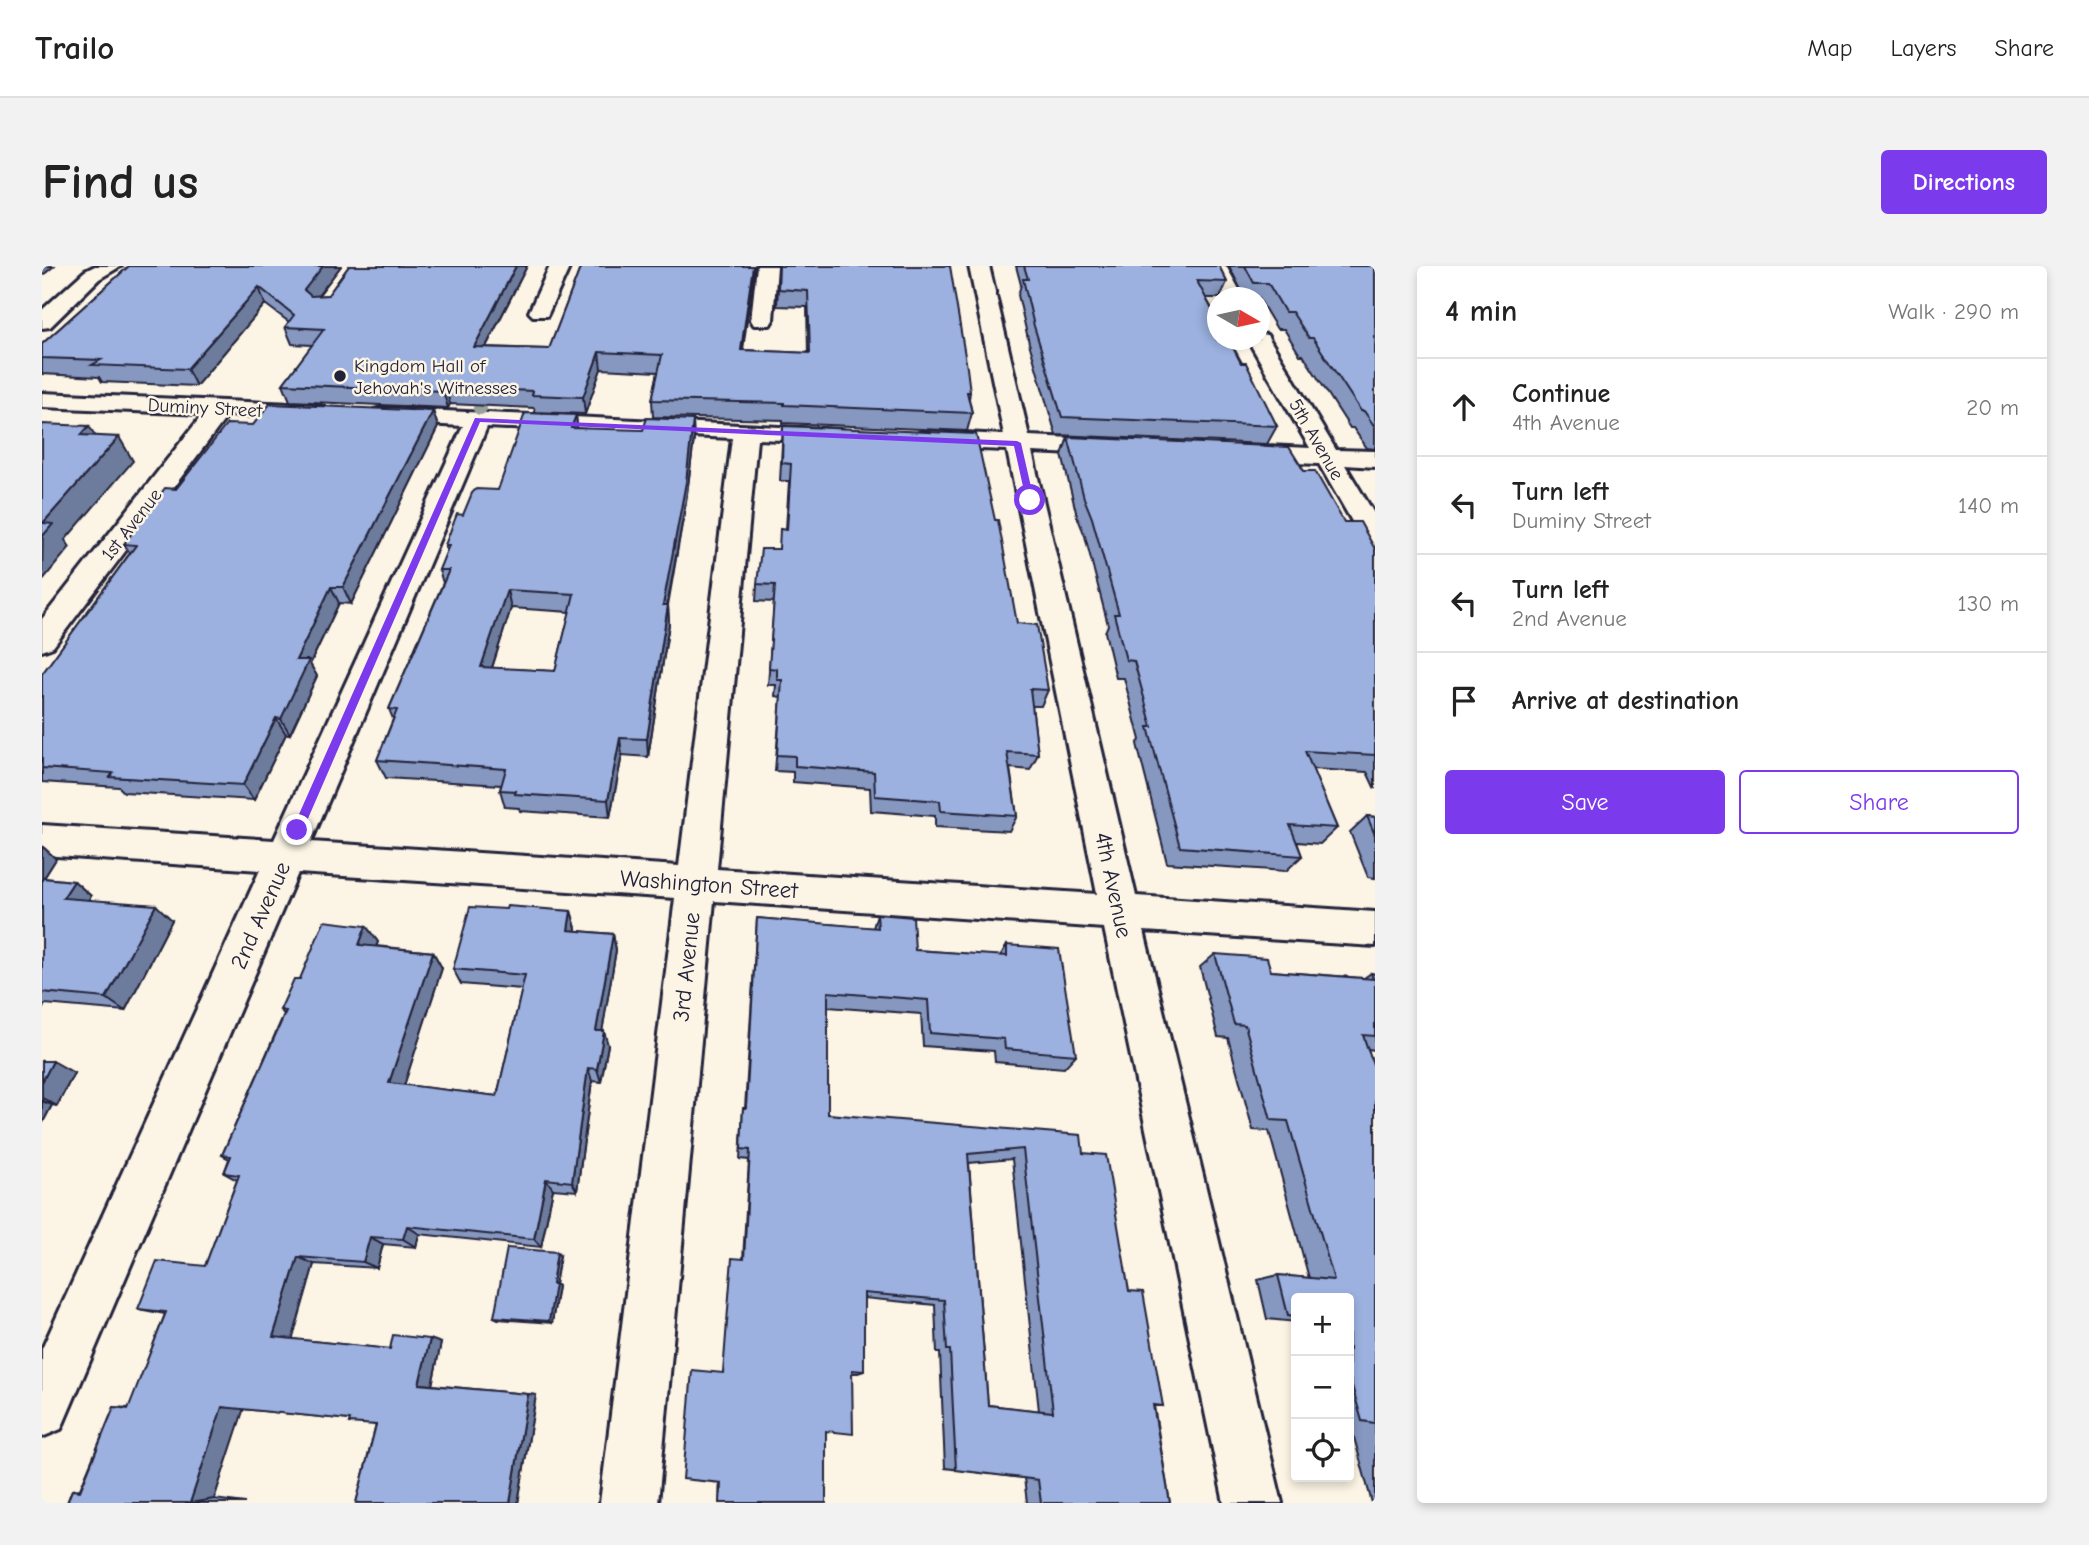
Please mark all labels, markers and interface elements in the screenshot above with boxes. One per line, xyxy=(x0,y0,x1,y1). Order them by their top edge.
text: Trailo xyxy=(35,29,114,67)
text: Map xyxy=(1807,34,1853,62)
text: Layers xyxy=(1891,34,1956,62)
text: Share xyxy=(1994,34,2054,62)
button: Directions xyxy=(1881,150,2047,214)
text: Find us xyxy=(42,154,198,210)
north arrow xyxy=(1207,287,1270,350)
text: 4 min xyxy=(1445,294,1517,329)
text: Walk · 290 m xyxy=(1888,298,2019,325)
place label: Kingdom Hall of Jehovah's Witnesses xyxy=(354,355,517,399)
marker: Kingdom Hall of Jehovah's Witnesses xyxy=(332,368,348,384)
text: Continue xyxy=(1512,379,1610,409)
icon: ahead xyxy=(1445,388,1483,426)
street label: Duminy Street xyxy=(147,394,263,422)
text: 20 m xyxy=(1966,394,2019,421)
street label: 5th Avenue xyxy=(1284,395,1348,484)
text: 4th Avenue xyxy=(1512,409,1620,436)
text: Turn left xyxy=(1512,477,1609,507)
street label: 1st Avenue xyxy=(97,484,167,565)
route start xyxy=(1014,484,1045,515)
icon: left xyxy=(1445,486,1483,524)
text: 140 m xyxy=(1958,492,2019,519)
text: Duminy Street xyxy=(1512,507,1651,534)
text: Turn left xyxy=(1512,575,1609,605)
icon: left xyxy=(1445,584,1483,622)
text: 130 m xyxy=(1958,590,2019,617)
text: 2nd Avenue xyxy=(1512,605,1627,632)
icon: arrive xyxy=(1445,682,1483,720)
text: Arrive at destination xyxy=(1512,686,1739,716)
button: Save xyxy=(1445,770,1725,834)
button: Share xyxy=(1739,770,2019,834)
route end xyxy=(281,814,312,845)
street label: 4th Avenue xyxy=(1089,830,1138,941)
street label: 2nd Avenue xyxy=(225,857,296,973)
street label: Washington Street xyxy=(619,865,800,904)
street label: 3rd Avenue xyxy=(667,911,706,1023)
map controls xyxy=(1291,1293,1354,1482)
button: + xyxy=(1291,1293,1354,1356)
button: − xyxy=(1291,1356,1354,1419)
button: locate xyxy=(1291,1419,1354,1482)

